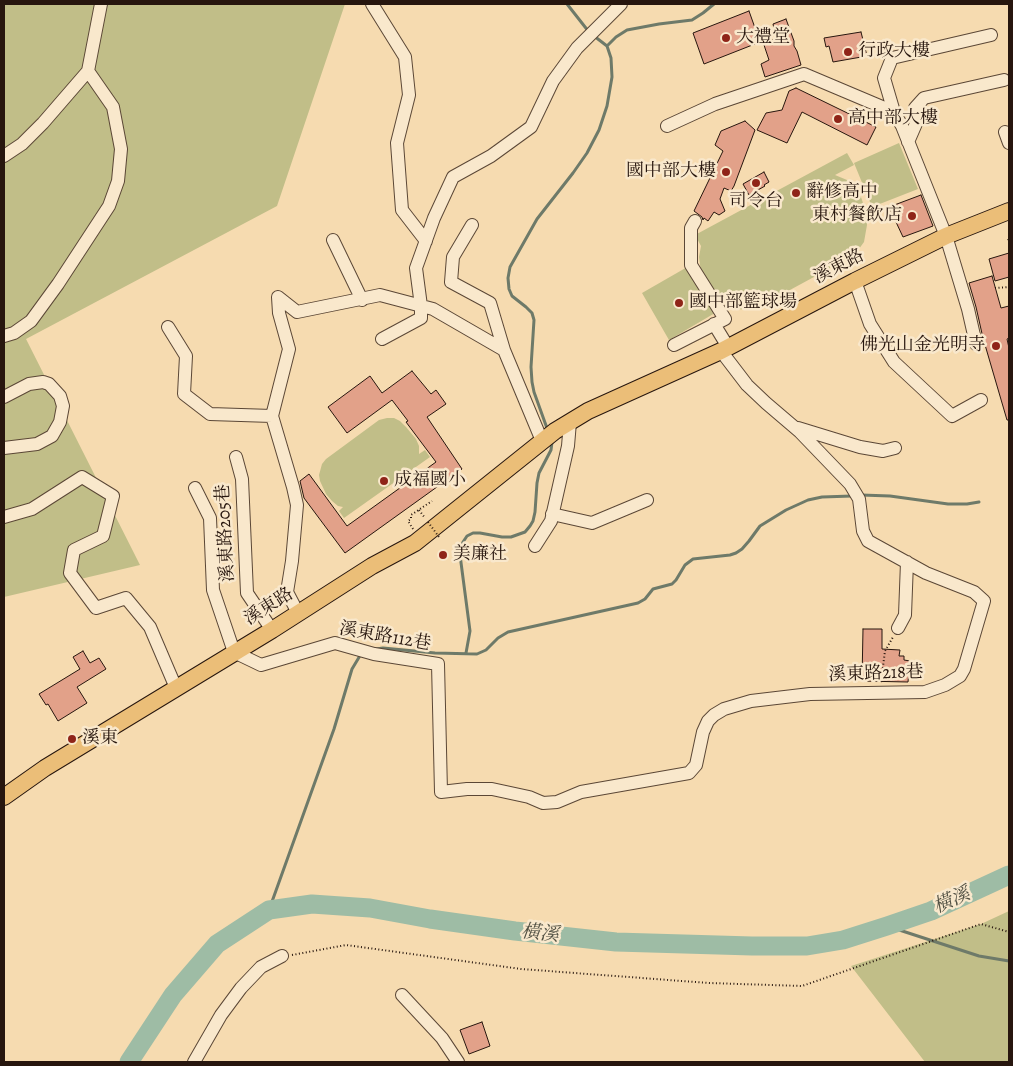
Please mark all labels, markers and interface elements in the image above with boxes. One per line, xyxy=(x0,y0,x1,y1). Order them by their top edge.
place label: 大禮堂 xyxy=(736,27,790,49)
marker: 大禮堂 xyxy=(720,32,732,44)
place label: 行政大樓 xyxy=(858,41,930,63)
marker: 行政大樓 xyxy=(842,46,854,58)
place label: 高中部大樓 xyxy=(848,108,938,130)
marker: 高中部大樓 xyxy=(832,113,844,125)
place label: 國中部大樓 xyxy=(626,161,716,183)
marker: 國中部大樓 xyxy=(720,166,732,178)
marker: 司令台 xyxy=(750,177,762,189)
place label: 辭修高中 xyxy=(806,182,878,204)
marker: 辭修高中 xyxy=(790,187,802,199)
place label: 司令台 xyxy=(729,191,783,213)
place label: 東村餐飲店 xyxy=(812,205,902,227)
marker: 東村餐飲店 xyxy=(906,210,918,222)
street label: 溪東路 xyxy=(810,245,868,289)
place label: 國中部籃球場 xyxy=(689,292,797,314)
marker: 國中部籃球場 xyxy=(673,297,685,309)
place label: 佛光山金光明寺 xyxy=(860,335,986,357)
marker: 佛光山金光明寺 xyxy=(990,340,1002,352)
place label: 成福國小 xyxy=(394,470,466,492)
marker: 成福國小 xyxy=(378,475,390,487)
street label: 溪東路205巷 xyxy=(213,484,239,582)
place label: 美廉社 xyxy=(453,544,507,566)
marker: 美廉社 xyxy=(437,549,449,561)
street label: 溪東路 xyxy=(240,584,298,630)
street label: 溪東路112巷 xyxy=(337,618,433,656)
street label: 溪東路218巷 xyxy=(828,662,924,686)
place label: 溪東 xyxy=(82,728,118,750)
marker: 溪東 xyxy=(66,733,78,745)
water label: 橫溪 xyxy=(930,883,974,919)
water label: 橫溪 xyxy=(520,921,560,947)

